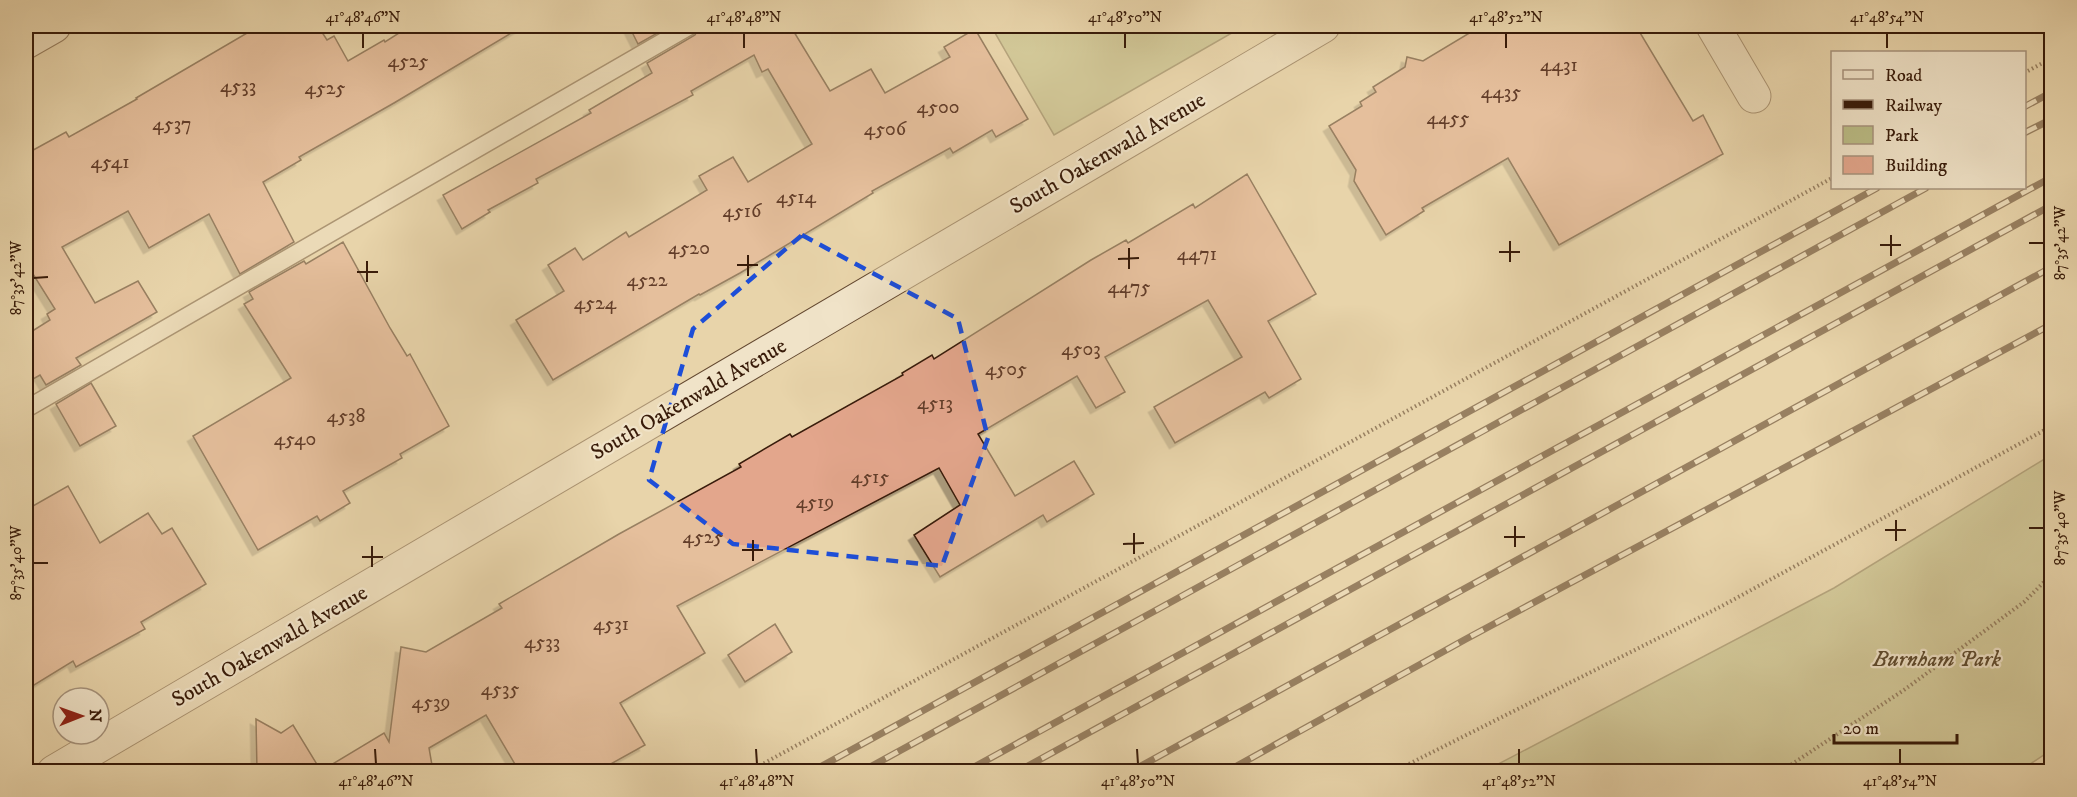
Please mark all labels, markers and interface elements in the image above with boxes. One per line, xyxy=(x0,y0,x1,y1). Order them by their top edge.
text: 41°48'46"N xyxy=(325,8,401,27)
text: 41°48'48"N xyxy=(707,8,781,27)
text: 41°48'50"N xyxy=(1088,8,1162,27)
text: 41°48'52"N xyxy=(1469,8,1543,27)
text: 41°48'54"N xyxy=(1850,8,1924,27)
house number: 4525 xyxy=(388,49,429,74)
legend xyxy=(1831,51,2026,189)
house number: 4431 xyxy=(1540,53,1578,78)
text: Road xyxy=(1885,65,1922,87)
house number: 4533 xyxy=(220,74,256,99)
house number: 4525 xyxy=(305,76,346,101)
house number: 4435 xyxy=(1481,80,1521,105)
street label: South Oakenwald Avenue xyxy=(1005,86,1210,220)
house number: 4500 xyxy=(917,95,959,120)
text: Railway xyxy=(1885,95,1943,117)
house number: 4455 xyxy=(1427,106,1469,131)
house number: 4537 xyxy=(152,112,192,137)
house number: 4506 xyxy=(864,117,907,142)
text: Park xyxy=(1885,125,1919,147)
house number: 4541 xyxy=(90,150,130,175)
text: Building xyxy=(1885,155,1947,177)
house number: 4514 xyxy=(776,185,817,210)
house number: 4516 xyxy=(722,199,762,224)
text: 87°35'42"W xyxy=(2051,206,2070,280)
house number: 4520 xyxy=(668,236,710,261)
text: 87°35'42"W xyxy=(7,241,26,315)
house number: 4471 xyxy=(1177,242,1217,267)
house number: 4522 xyxy=(627,268,668,293)
house number: 4475 xyxy=(1108,275,1150,300)
house number: 4524 xyxy=(574,291,617,316)
street label: South Oakenwald Avenue xyxy=(586,332,791,466)
house number: 4503 xyxy=(1061,337,1101,362)
house number: 4505 xyxy=(985,357,1027,382)
house number: 4513 xyxy=(917,391,953,416)
house number: 4538 xyxy=(327,404,365,429)
house number: 4540 xyxy=(274,427,316,452)
house number: 4515 xyxy=(851,465,889,490)
house number: 4519 xyxy=(796,490,834,515)
text: 87°35'40"W xyxy=(2051,490,2070,565)
text: 87°35'40"W xyxy=(7,525,26,600)
house number: 4525 xyxy=(683,525,724,550)
street label: South Oakenwald Avenue xyxy=(167,579,372,713)
house number: 4531 xyxy=(593,612,629,637)
house number: 4533 xyxy=(524,630,560,655)
park label: Burnham Park xyxy=(1872,646,2002,673)
house number: 4535 xyxy=(481,677,519,702)
north arrow xyxy=(51,686,111,746)
house number: 4539 xyxy=(412,690,450,715)
scale bar xyxy=(1834,707,1957,745)
text: N xyxy=(85,709,105,722)
text: 20 m xyxy=(1843,718,1879,740)
text: 41°48'46"N xyxy=(338,772,414,791)
text: 41°48'48"N xyxy=(720,772,794,791)
text: 41°48'50"N xyxy=(1101,772,1175,791)
text: 41°48'52"N xyxy=(1482,772,1556,791)
text: 41°48'54"N xyxy=(1863,772,1937,791)

